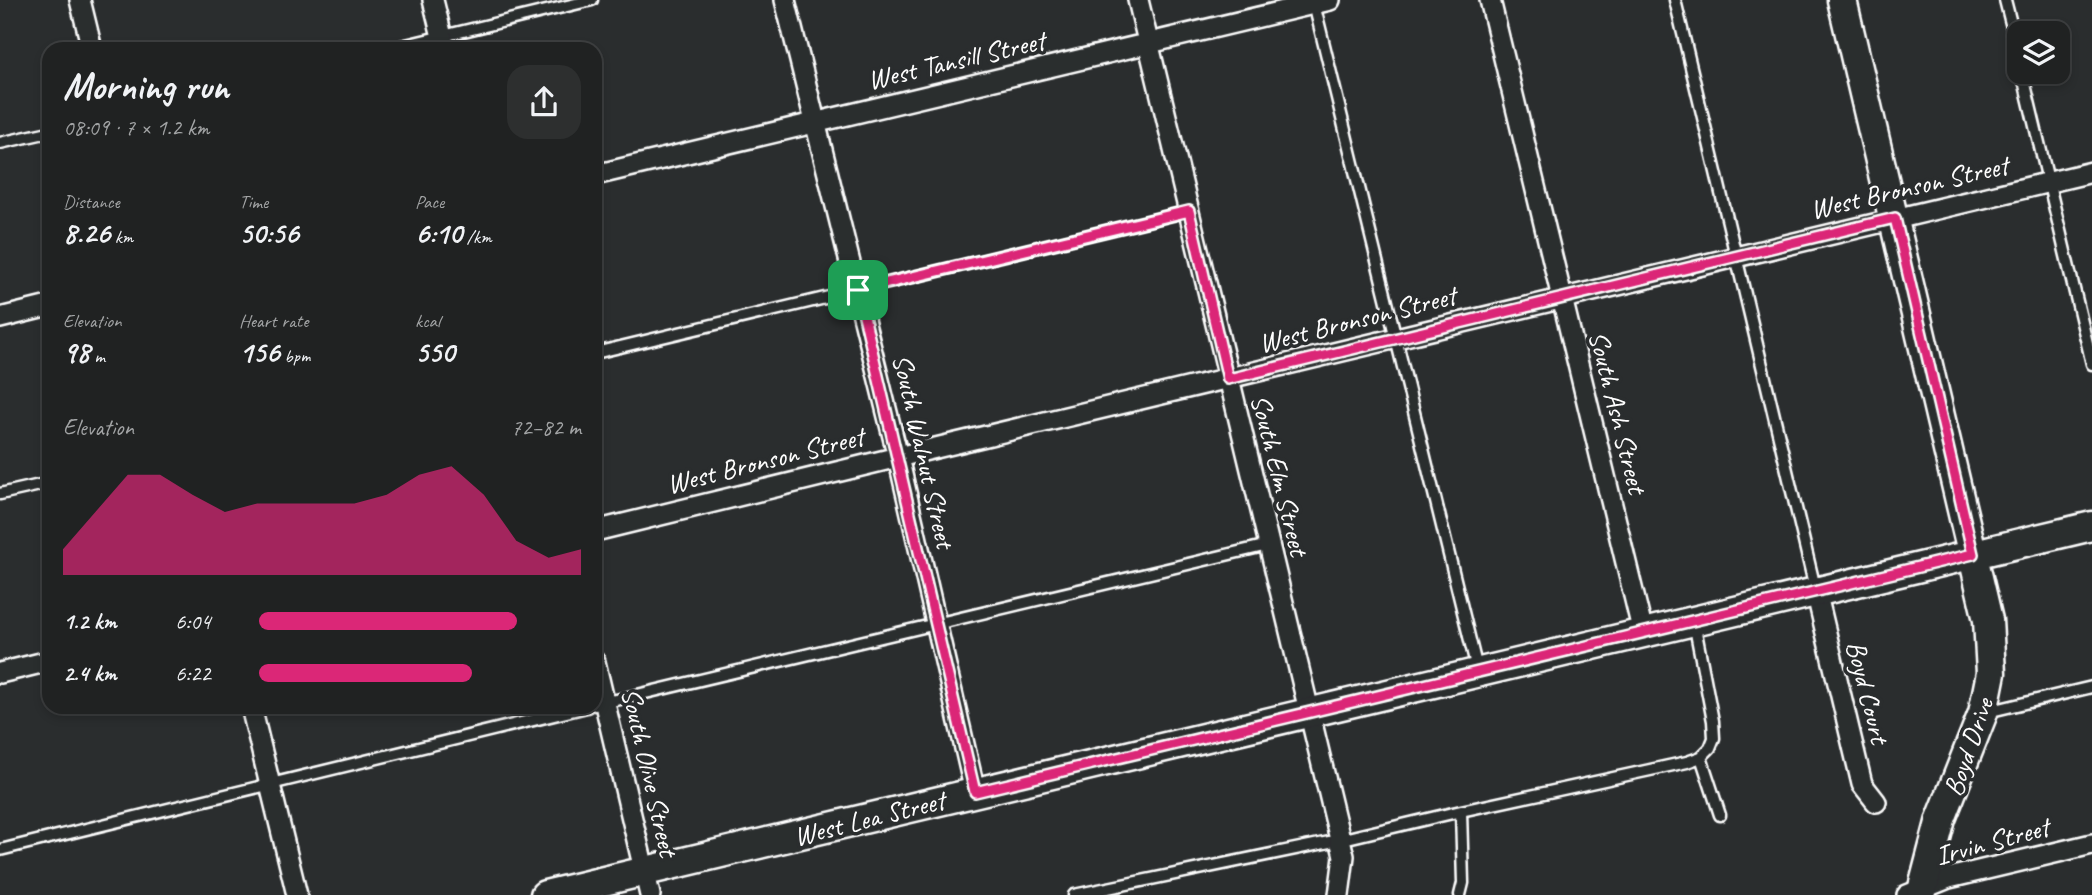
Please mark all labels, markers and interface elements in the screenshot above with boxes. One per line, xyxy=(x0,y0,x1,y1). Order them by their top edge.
map controls xyxy=(2007,21,2070,84)
button: layers xyxy=(2007,21,2070,84)
street label: West Tansill Street xyxy=(864,22,1052,97)
text: Morning run xyxy=(63,63,229,110)
button: share xyxy=(507,65,581,139)
text: 08:09 · 7 × 1.2 km xyxy=(63,113,209,142)
street label: West Bronson Street xyxy=(1807,146,2015,227)
text: Distance xyxy=(63,190,120,214)
text: Time xyxy=(239,190,268,214)
text: Pace xyxy=(415,190,444,214)
text: 8.26 xyxy=(63,214,110,252)
text: 50:56 xyxy=(239,214,299,252)
text: 6:10 xyxy=(415,214,462,252)
text: km xyxy=(110,225,133,249)
text: /km xyxy=(462,225,492,249)
pin xyxy=(828,260,888,320)
icon: arrive xyxy=(839,271,877,309)
street label: West Bronson Street xyxy=(1255,277,1463,360)
text: Elevation xyxy=(63,309,121,333)
text: Heart rate xyxy=(239,309,308,333)
text: kcal xyxy=(415,309,440,333)
street label: South Ash Street xyxy=(1581,327,1656,499)
text: 98 xyxy=(63,333,90,371)
text: 156 xyxy=(239,333,280,371)
text: 550 xyxy=(415,333,455,371)
text: m xyxy=(90,344,105,368)
text: bpm xyxy=(280,344,310,368)
street label: South Walnut Street xyxy=(885,351,964,554)
street label: South Elm Street xyxy=(1243,391,1318,562)
text: Elevation xyxy=(63,413,134,442)
text: 72–82 m xyxy=(511,413,581,442)
street label: West Bronson Street xyxy=(663,418,871,501)
text: 1.2 km xyxy=(63,607,117,636)
text: 6:04 xyxy=(175,607,211,636)
street label: Boyd Court xyxy=(1838,637,1898,750)
text: 2.4 km xyxy=(63,659,117,688)
text: 6:22 xyxy=(175,659,211,688)
street label: South Olive Street xyxy=(614,684,687,862)
street label: Boyd Drive xyxy=(1935,692,2002,801)
street label: West Lea Street xyxy=(790,781,952,854)
street label: Irvin Street xyxy=(1932,808,2056,873)

